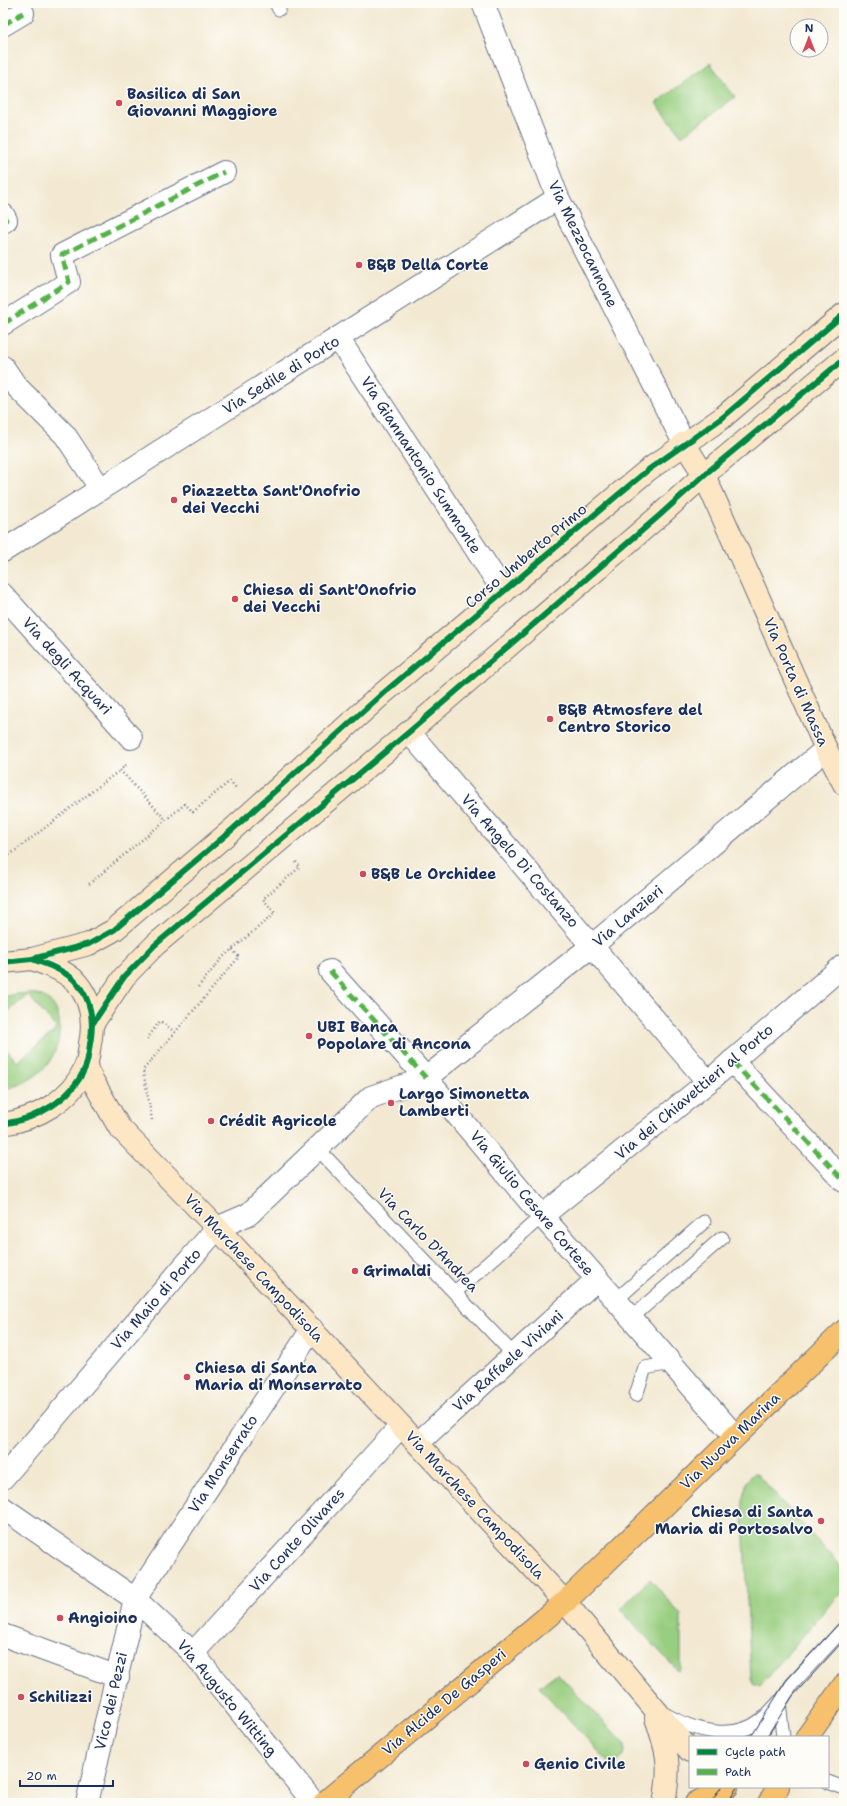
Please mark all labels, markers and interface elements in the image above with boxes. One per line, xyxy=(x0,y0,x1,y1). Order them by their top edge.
north arrow xyxy=(789,18,829,58)
text: N xyxy=(805,21,814,36)
place label: Basilica di San Giovanni Maggiore xyxy=(127,84,278,121)
marker: Basilica di San Giovanni Maggiore xyxy=(114,98,124,108)
street label: Via Mezzocannone xyxy=(544,177,622,311)
place label: B&B Della Corte xyxy=(367,255,489,275)
marker: B&B Della Corte xyxy=(354,260,364,270)
street label: Via Sedile di Porto xyxy=(219,331,343,419)
street label: Via Giannantonio Summonte xyxy=(356,373,486,557)
place label: Piazzetta Sant'Onofrio dei Vecchi xyxy=(182,481,361,518)
marker: Piazzetta Sant'Onofrio dei Vecchi xyxy=(169,495,179,505)
street label: Corso Umberto Primo xyxy=(461,499,591,613)
place label: Chiesa di Sant'Onofrio dei Vecchi xyxy=(243,580,417,617)
marker: Chiesa di Sant'Onofrio dei Vecchi xyxy=(230,594,240,604)
street label: Via degli Acquari xyxy=(18,613,116,719)
street label: Via Porta di Massa xyxy=(759,614,834,750)
place label: B&B Atmosfere del Centro Storico xyxy=(558,700,702,737)
marker: B&B Atmosfere del Centro Storico xyxy=(545,714,555,724)
street label: Via Angelo Di Costanzo xyxy=(456,790,584,932)
place label: B&B Le Orchidee xyxy=(371,864,496,884)
marker: B&B Le Orchidee xyxy=(358,869,368,879)
street label: Via Lanzieri xyxy=(588,881,668,951)
place label: UBI Banca Popolare di Ancona xyxy=(317,1017,472,1054)
street label: Via dei Chiavettieri al Porto xyxy=(611,1020,777,1164)
marker: UBI Banca Popolare di Ancona xyxy=(304,1031,314,1041)
place label: Largo Simonetta Lamberti xyxy=(399,1084,530,1121)
marker: Largo Simonetta Lamberti xyxy=(386,1098,396,1108)
place label: Crédit Agricole xyxy=(219,1111,337,1131)
marker: Crédit Agricole xyxy=(206,1116,216,1126)
street label: Via Giulio Cesare Cortese xyxy=(465,1126,599,1280)
street label: Via Carlo D'Andrea xyxy=(373,1184,483,1297)
street label: Via Marchese Campodisola xyxy=(180,1189,329,1347)
street label: Via Maio di Porto xyxy=(106,1244,206,1354)
place label: Grimaldi xyxy=(363,1261,431,1281)
marker: Grimaldi xyxy=(350,1266,360,1276)
street label: Via Raffaele Viviani xyxy=(448,1306,568,1416)
place label: Chiesa di Santa Maria di Monserrato xyxy=(195,1358,362,1395)
marker: Chiesa di Santa Maria di Monserrato xyxy=(182,1372,192,1382)
street label: Via Nuova Marina xyxy=(676,1387,785,1494)
street label: Via Monserrato xyxy=(184,1411,262,1517)
street label: Via Marchese Campodisola xyxy=(401,1426,550,1584)
street label: Via Conte Olivares xyxy=(245,1484,349,1596)
place label: Chiesa di Santa Maria di Portosalvo xyxy=(655,1502,814,1539)
marker: Chiesa di Santa Maria di Portosalvo xyxy=(816,1516,826,1526)
place label: Angioino xyxy=(68,1608,138,1628)
marker: Angioino xyxy=(55,1613,65,1623)
street label: Via Augusto Witting xyxy=(172,1636,282,1760)
street label: Via Alcide De Gasperi xyxy=(378,1644,510,1760)
street label: Vico dei Pezzi xyxy=(90,1650,132,1752)
place label: Schilizzi xyxy=(29,1687,92,1707)
marker: Schilizzi xyxy=(16,1692,26,1702)
legend xyxy=(689,1736,829,1788)
text: Cycle path xyxy=(725,1744,786,1760)
place label: Genio Civile xyxy=(534,1754,626,1774)
marker: Genio Civile xyxy=(521,1759,531,1769)
scale bar xyxy=(20,1762,113,1788)
text: Path xyxy=(725,1764,751,1780)
text: 20 m xyxy=(26,1768,57,1784)

